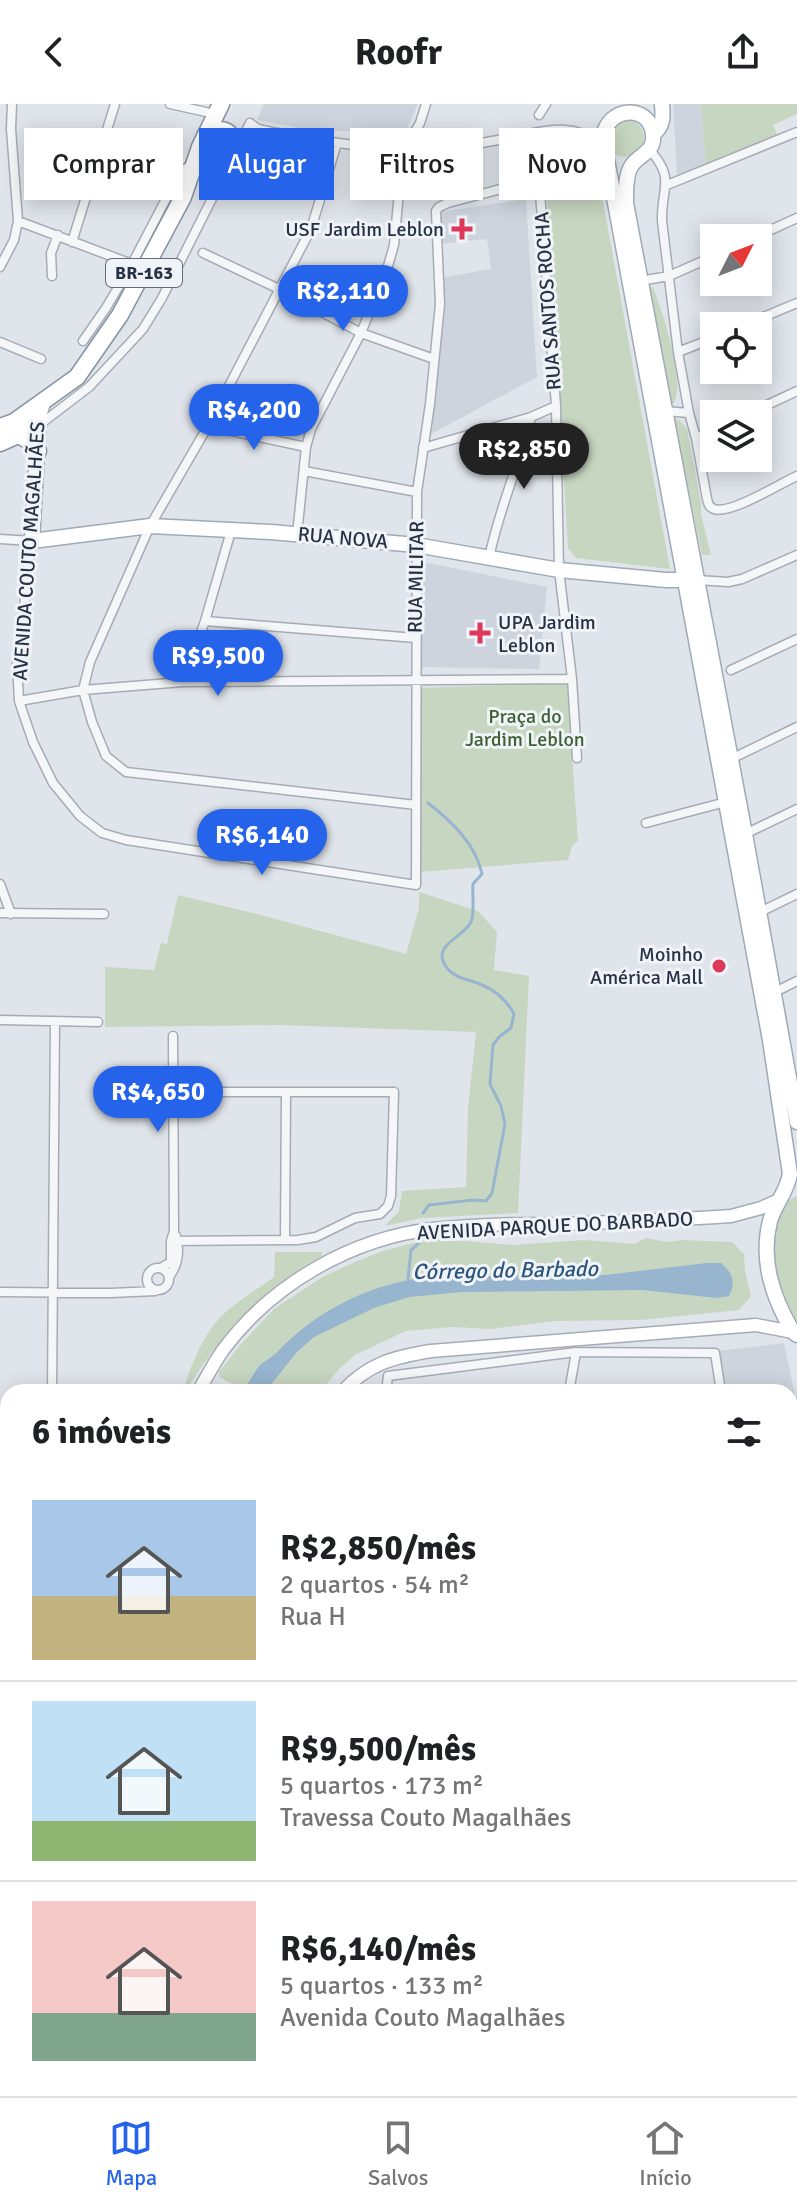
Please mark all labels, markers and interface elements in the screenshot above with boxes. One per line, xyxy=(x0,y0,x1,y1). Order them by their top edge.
icon: back xyxy=(32,30,76,74)
text: Roofr xyxy=(355,30,442,75)
icon: share xyxy=(721,30,765,74)
chip: Comprar xyxy=(24,128,183,200)
chip: Alugar xyxy=(199,128,334,200)
chip: Filtros xyxy=(350,128,483,200)
chip: Novo xyxy=(499,128,615,200)
street label: RUA SANTOS ROCHA xyxy=(529,211,567,391)
place label: USF Jardim Leblon xyxy=(285,217,444,242)
marker: USF Jardim Leblon xyxy=(451,218,473,240)
north arrow xyxy=(700,224,772,296)
map controls xyxy=(700,224,772,472)
road number: BR-163 xyxy=(106,259,182,287)
pin: R$2,110 xyxy=(269,265,417,333)
text: R$2,110 xyxy=(296,275,390,307)
button: locate xyxy=(700,312,772,384)
pin: R$4,200 xyxy=(180,384,328,452)
text: R$4,200 xyxy=(207,394,301,426)
button: layers xyxy=(700,400,772,472)
street label: AVENIDA COUTO MAGALHÃES xyxy=(7,421,51,681)
pin: R$2,850 xyxy=(450,423,598,491)
text: R$2,850 xyxy=(477,433,571,465)
street label: RUA MILITAR xyxy=(403,521,429,633)
street label: RUA NOVA xyxy=(297,522,389,554)
place label: UPA Jardim Leblon xyxy=(498,610,596,658)
marker: UPA Jardim Leblon xyxy=(469,622,491,644)
pin: R$9,500 xyxy=(144,630,292,698)
text: R$9,500 xyxy=(171,640,265,672)
park label: Praça do Jardim Leblon xyxy=(465,704,585,752)
pin: R$6,140 xyxy=(188,809,336,877)
text: R$6,140 xyxy=(215,819,309,851)
place label: Moinho América Mall xyxy=(590,942,703,990)
marker: Moinho América Mall xyxy=(710,957,728,975)
pin: R$4,650 xyxy=(84,1066,232,1134)
text: R$4,650 xyxy=(111,1076,205,1108)
street label: AVENIDA PARQUE DO BARBADO xyxy=(416,1206,694,1246)
water label: Córrego do Barbado xyxy=(412,1255,600,1285)
icon: filters xyxy=(722,1410,766,1454)
text: 6 imóveis xyxy=(32,1411,171,1453)
text: R$2,850/mês xyxy=(280,1527,476,1569)
icon: home xyxy=(96,1532,192,1628)
text: 2 quartos · 54 m² xyxy=(280,1569,470,1601)
text: Rua H xyxy=(280,1601,346,1633)
text: R$9,500/mês xyxy=(280,1728,476,1770)
icon: home xyxy=(96,1733,192,1829)
text: 5 quartos · 173 m² xyxy=(280,1770,484,1802)
text: Travessa Couto Magalhães xyxy=(280,1802,571,1834)
text: R$6,140/mês xyxy=(280,1928,476,1970)
icon: home xyxy=(96,1933,192,2029)
text: 5 quartos · 133 m² xyxy=(280,1970,484,2002)
text: Avenida Couto Magalhães xyxy=(280,2002,565,2034)
tab: Mapa xyxy=(105,2116,157,2191)
tab: Salvos xyxy=(368,2116,428,2191)
tab: Início xyxy=(639,2116,692,2191)

